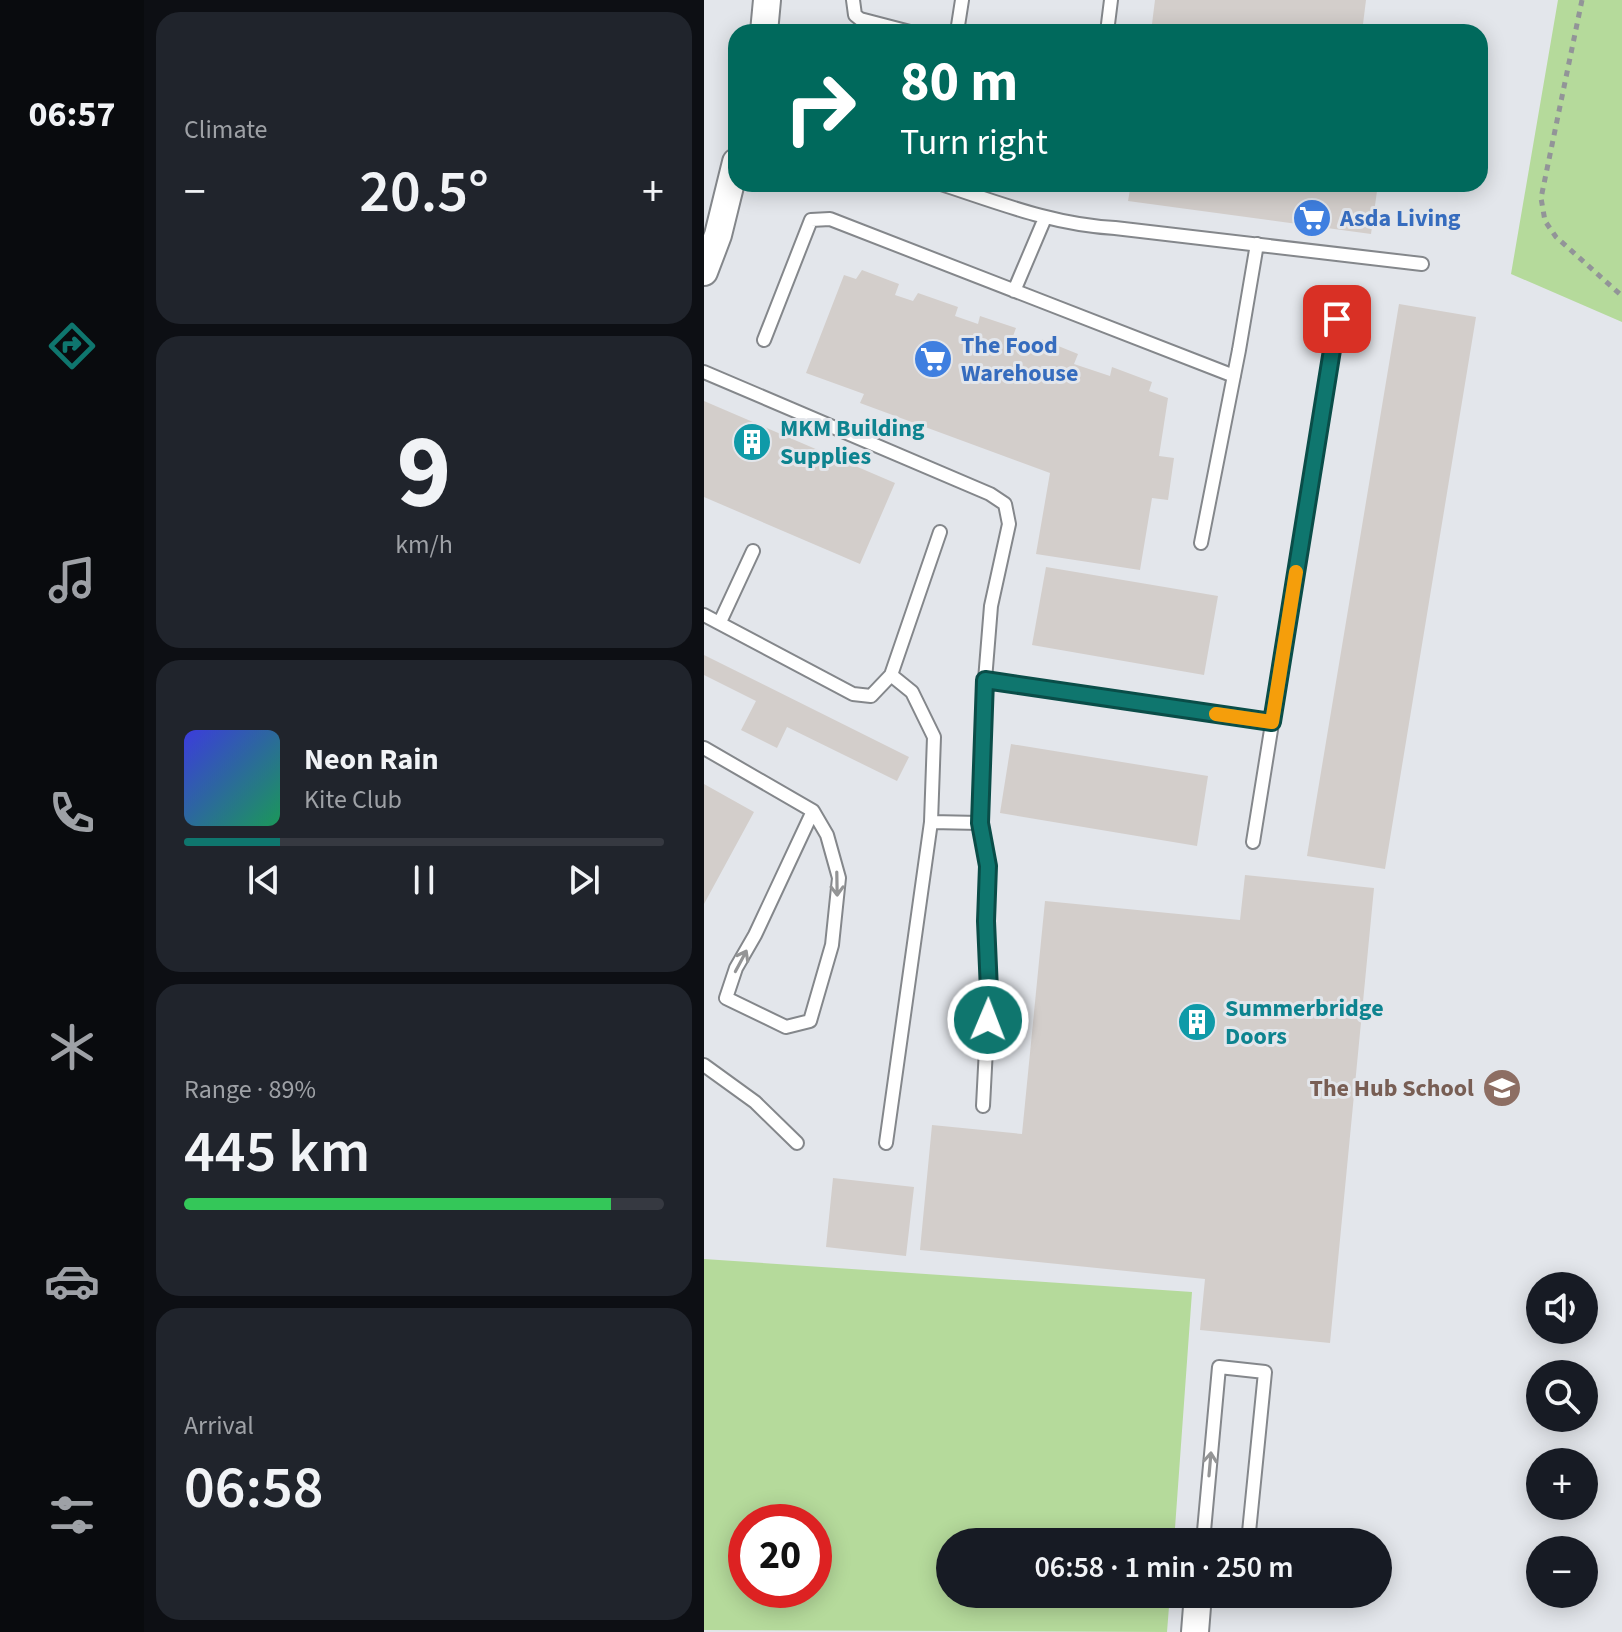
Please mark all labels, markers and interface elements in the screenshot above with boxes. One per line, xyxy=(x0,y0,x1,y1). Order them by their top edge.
text: 80 m xyxy=(900,43,1018,122)
icon: right xyxy=(768,56,872,160)
text: 06:57 xyxy=(29,89,115,140)
text: Climate xyxy=(184,111,268,148)
text: Turn right xyxy=(900,117,1048,168)
text: 20.5° xyxy=(359,150,489,235)
text: − xyxy=(184,161,206,224)
text: + xyxy=(642,161,664,224)
supermarket icon: Asda Living xyxy=(1291,197,1333,239)
place label: Asda Living xyxy=(1339,201,1461,236)
pin xyxy=(1303,285,1371,353)
icon: arrive xyxy=(1315,297,1359,341)
icon: directions xyxy=(44,318,100,374)
place label: The Food Warehouse xyxy=(961,328,1078,391)
supermarket icon: The Food Warehouse xyxy=(912,338,954,380)
text: 9 xyxy=(397,400,451,548)
place label: MKM Building Supplies xyxy=(780,411,925,474)
building icon: MKM Building Supplies xyxy=(731,421,773,463)
text: km/h xyxy=(395,526,453,563)
icon: music xyxy=(44,552,100,608)
text: Neon Rain xyxy=(304,738,439,781)
text: Kite Club xyxy=(304,781,402,818)
icon: phone xyxy=(44,785,100,841)
icon: previous xyxy=(242,858,286,902)
icon: pause xyxy=(402,858,446,902)
icon: next xyxy=(562,858,606,902)
one-way arrow xyxy=(829,870,845,896)
one-way arrow xyxy=(733,950,749,973)
position arrow xyxy=(946,978,1030,1062)
place label: Summerbridge Doors xyxy=(1225,991,1384,1054)
building icon: Summerbridge Doors xyxy=(1176,1001,1218,1043)
icon: climate xyxy=(44,1019,100,1075)
school or university icon: The Hub School xyxy=(1481,1067,1523,1109)
text: Range · 89% xyxy=(184,1071,316,1108)
place label: The Hub School xyxy=(1310,1071,1474,1106)
text: 445 km xyxy=(184,1110,370,1195)
icon: car xyxy=(44,1253,100,1309)
map controls xyxy=(1526,1272,1598,1608)
button: sound xyxy=(1526,1272,1598,1344)
button: search xyxy=(1526,1360,1598,1432)
text: Arrival xyxy=(184,1407,254,1444)
text: 06:58 xyxy=(184,1446,324,1531)
button: + xyxy=(1526,1448,1598,1520)
one-way arrow xyxy=(1203,1451,1218,1478)
icon: filters xyxy=(44,1487,100,1543)
speed limit sign: 20 xyxy=(728,1504,832,1608)
button: − xyxy=(1526,1536,1598,1608)
text: 06:58 · 1 min · 250 m xyxy=(1034,1546,1294,1589)

